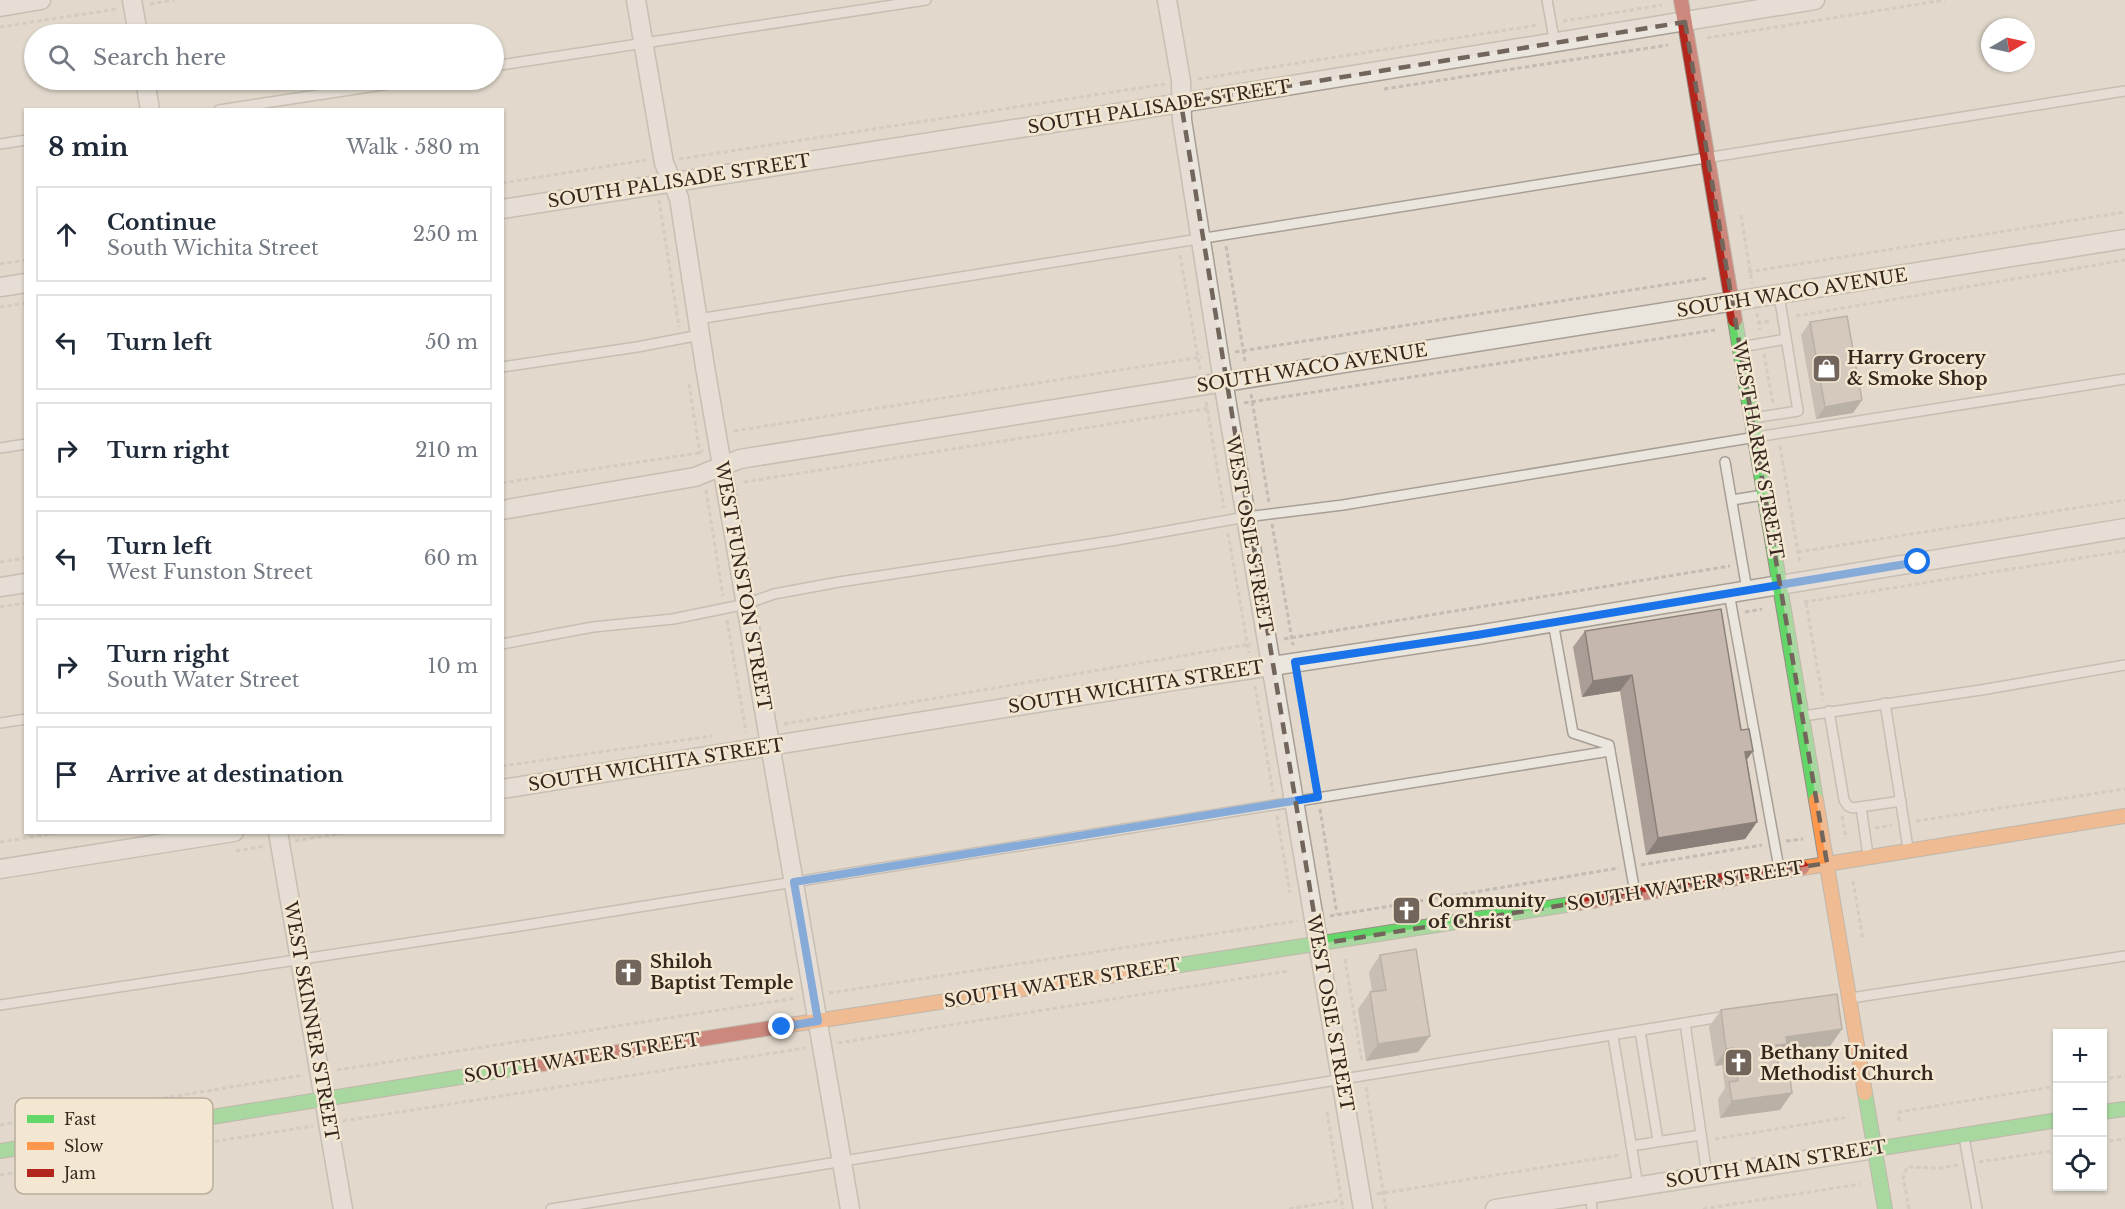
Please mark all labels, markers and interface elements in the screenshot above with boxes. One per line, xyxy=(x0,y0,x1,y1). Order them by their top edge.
north arrow xyxy=(1981,18,2035,72)
search box xyxy=(24,24,504,90)
icon: search xyxy=(45,41,78,74)
text: Search here xyxy=(93,44,226,71)
street label: SOUTH PALISADE STREET xyxy=(1026,75,1293,139)
text: 8 min xyxy=(48,131,128,163)
text: Walk · 580 m xyxy=(346,135,480,159)
street label: SOUTH PALISADE STREET xyxy=(546,149,813,213)
text: Continue xyxy=(107,209,216,236)
icon: ahead xyxy=(50,218,83,251)
text: 250 m xyxy=(413,222,478,246)
text: South Wichita Street xyxy=(107,236,318,260)
street label: SOUTH WACO AVENUE xyxy=(1675,264,1909,322)
icon: left xyxy=(50,326,83,359)
text: Turn left xyxy=(107,329,212,356)
text: 50 m xyxy=(425,330,478,354)
street label: WEST HARRY STREET xyxy=(1728,338,1788,561)
street label: SOUTH WACO AVENUE xyxy=(1195,339,1429,397)
place label: Harry Grocery & Smoke Shop xyxy=(1847,347,1988,390)
shop icon: Harry Grocery & Smoke Shop xyxy=(1810,352,1842,384)
street label: WEST OSIE STREET xyxy=(1221,433,1277,635)
icon: right xyxy=(50,434,83,467)
text: Turn right xyxy=(107,437,229,464)
text: 210 m xyxy=(415,438,478,462)
street label: WEST FUNSTON STREET xyxy=(710,458,776,713)
text: Turn left xyxy=(107,533,212,560)
icon: left xyxy=(50,542,83,575)
text: 60 m xyxy=(424,546,478,570)
route start xyxy=(1904,548,1930,574)
text: West Funston Street xyxy=(107,560,313,584)
text: Turn right xyxy=(107,641,229,668)
icon: right xyxy=(50,650,83,683)
text: 10 m xyxy=(428,654,478,678)
street label: SOUTH WICHITA STREET xyxy=(1007,656,1266,718)
text: South Water Street xyxy=(107,668,299,692)
street label: SOUTH WICHITA STREET xyxy=(527,734,786,796)
icon: arrive xyxy=(50,758,83,791)
text: Arrive at destination xyxy=(107,761,344,788)
street label: SOUTH WATER STREET xyxy=(1565,856,1805,916)
place label: Community of Christ xyxy=(1428,890,1546,933)
church icon: Community of Christ xyxy=(1391,895,1423,927)
street label: WEST SKINNER STREET xyxy=(279,898,343,1143)
street label: WEST OSIE STREET xyxy=(1302,912,1358,1114)
place label: Shiloh Baptist Temple xyxy=(650,951,793,994)
street label: SOUTH WATER STREET xyxy=(942,953,1182,1013)
church icon: Shiloh Baptist Temple xyxy=(613,956,645,988)
route end xyxy=(768,1013,794,1039)
street label: SOUTH WATER STREET xyxy=(462,1028,702,1088)
map controls xyxy=(2053,1029,2107,1191)
button: + xyxy=(2053,1029,2107,1083)
place label: Bethany United Methodist Church xyxy=(1760,1042,1934,1085)
church icon: Bethany United Methodist Church xyxy=(1723,1047,1755,1079)
button: − xyxy=(2053,1083,2107,1137)
legend xyxy=(15,1098,213,1194)
text: Fast xyxy=(64,1109,96,1129)
text: Slow xyxy=(64,1136,104,1156)
street label: SOUTH MAIN STREET xyxy=(1664,1136,1889,1192)
button: locate xyxy=(2053,1137,2107,1191)
text: Jam xyxy=(62,1163,96,1183)

